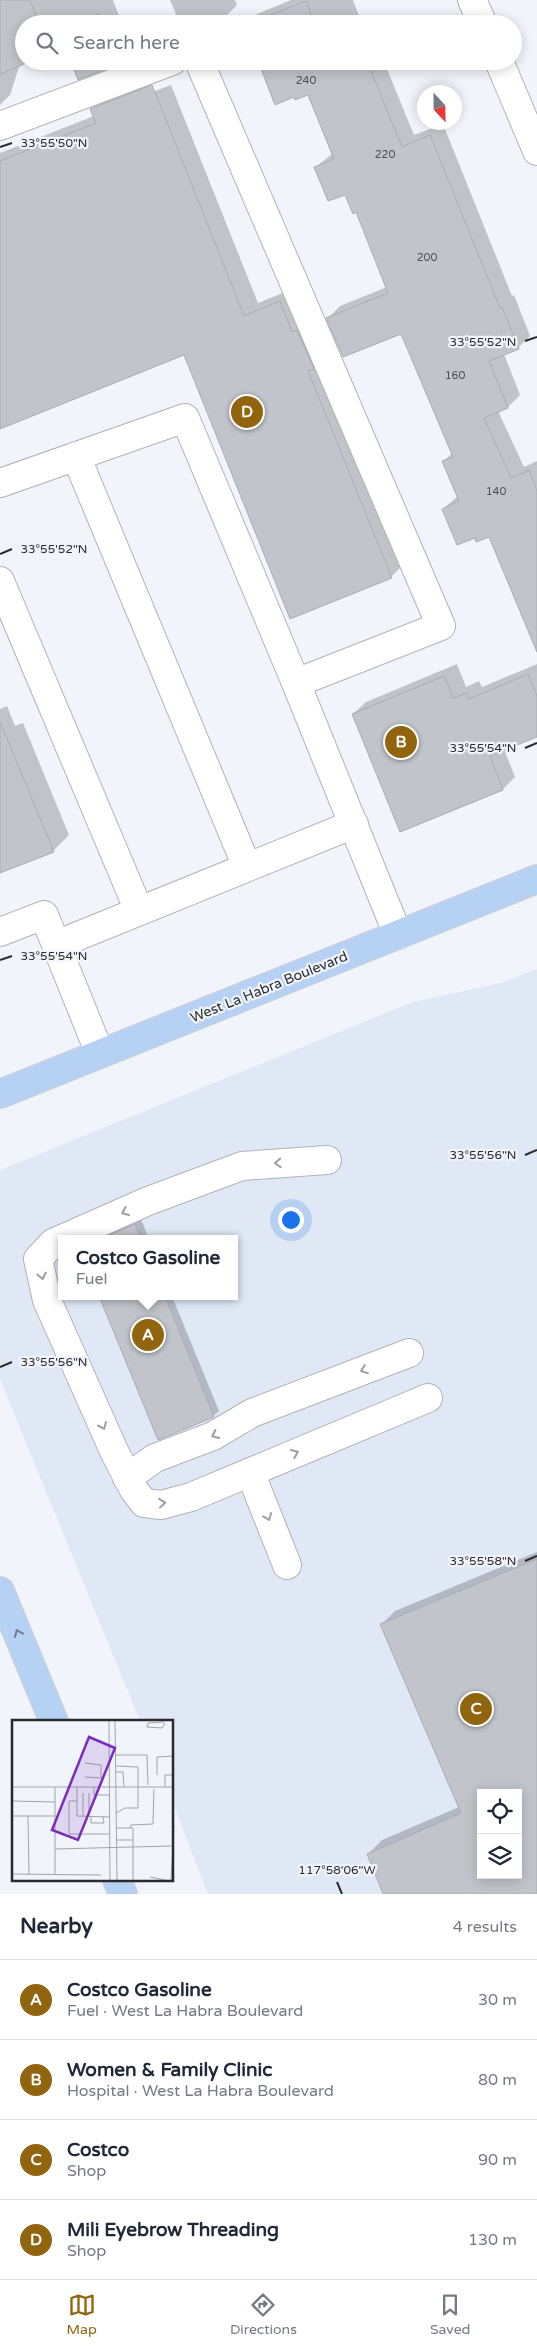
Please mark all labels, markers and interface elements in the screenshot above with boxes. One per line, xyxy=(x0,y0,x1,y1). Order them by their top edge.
search box xyxy=(15,15,522,70)
icon: search xyxy=(33,29,61,57)
text: Search here xyxy=(73,32,180,54)
house number: 240 xyxy=(296,74,316,87)
north arrow xyxy=(417,85,462,130)
text: 33°55'50"N xyxy=(21,136,88,150)
house number: 220 xyxy=(375,148,395,161)
house number: 200 xyxy=(417,251,437,264)
text: 33°55'52"N xyxy=(450,335,517,349)
house number: 160 xyxy=(445,369,465,382)
pin: D xyxy=(231,393,263,431)
house number: 140 xyxy=(486,485,506,498)
text: 33°55'52"N xyxy=(21,542,88,556)
pin: B xyxy=(385,723,417,761)
text: 33°55'54"N xyxy=(450,741,517,755)
street label: West La Habra Boulevard xyxy=(188,948,350,1026)
text: 33°55'54"N xyxy=(21,949,88,963)
text: 33°55'56"N xyxy=(450,1148,517,1162)
one-way arrow xyxy=(274,1158,282,1169)
one-way arrow xyxy=(121,1205,130,1216)
your location xyxy=(278,1207,304,1233)
popup xyxy=(58,1235,238,1300)
text: Costco Gasoline xyxy=(76,1247,220,1269)
text: Fuel xyxy=(76,1269,108,1289)
one-way arrow xyxy=(36,1271,47,1280)
pin: A xyxy=(132,1316,164,1354)
text: 33°55'56"N xyxy=(21,1355,88,1369)
one-way arrow xyxy=(360,1364,369,1374)
one-way arrow xyxy=(97,1421,107,1430)
one-way arrow xyxy=(211,1429,220,1439)
one-way arrow xyxy=(290,1449,299,1460)
one-way arrow xyxy=(159,1498,167,1509)
one-way arrow xyxy=(262,1512,272,1521)
text: 33°55'58"N xyxy=(450,1554,517,1568)
one-way arrow xyxy=(13,1629,24,1638)
pin: C xyxy=(460,1690,492,1728)
inset map xyxy=(12,1720,174,1882)
map controls xyxy=(477,1789,522,1879)
button: locate xyxy=(477,1789,522,1834)
button: layers xyxy=(477,1834,522,1879)
text: 117°58'06"W xyxy=(298,1863,376,1877)
text: Nearby xyxy=(20,1914,93,1939)
text: 4 results xyxy=(453,1917,517,1937)
text: Costco Gasoline xyxy=(67,1979,212,2001)
text: A xyxy=(30,1990,42,2010)
text: 30 m xyxy=(478,1990,517,2010)
text: Fuel · West La Habra Boulevard xyxy=(67,2001,303,2021)
text: Women & Family Clinic xyxy=(67,2059,272,2081)
text: B xyxy=(30,2070,42,2090)
text: 80 m xyxy=(478,2070,517,2090)
text: Hospital · West La Habra Boulevard xyxy=(67,2081,334,2101)
text: Costco xyxy=(67,2139,129,2161)
text: C xyxy=(30,2150,42,2170)
text: 90 m xyxy=(478,2150,517,2170)
text: Shop xyxy=(67,2161,106,2181)
text: Mili Eyebrow Threading xyxy=(67,2219,279,2241)
text: D xyxy=(30,2230,42,2250)
text: 130 m xyxy=(468,2230,517,2250)
text: Shop xyxy=(67,2241,106,2261)
tab: Map xyxy=(67,2291,97,2338)
tab: Directions xyxy=(230,2291,297,2338)
tab: Saved xyxy=(430,2291,470,2338)

